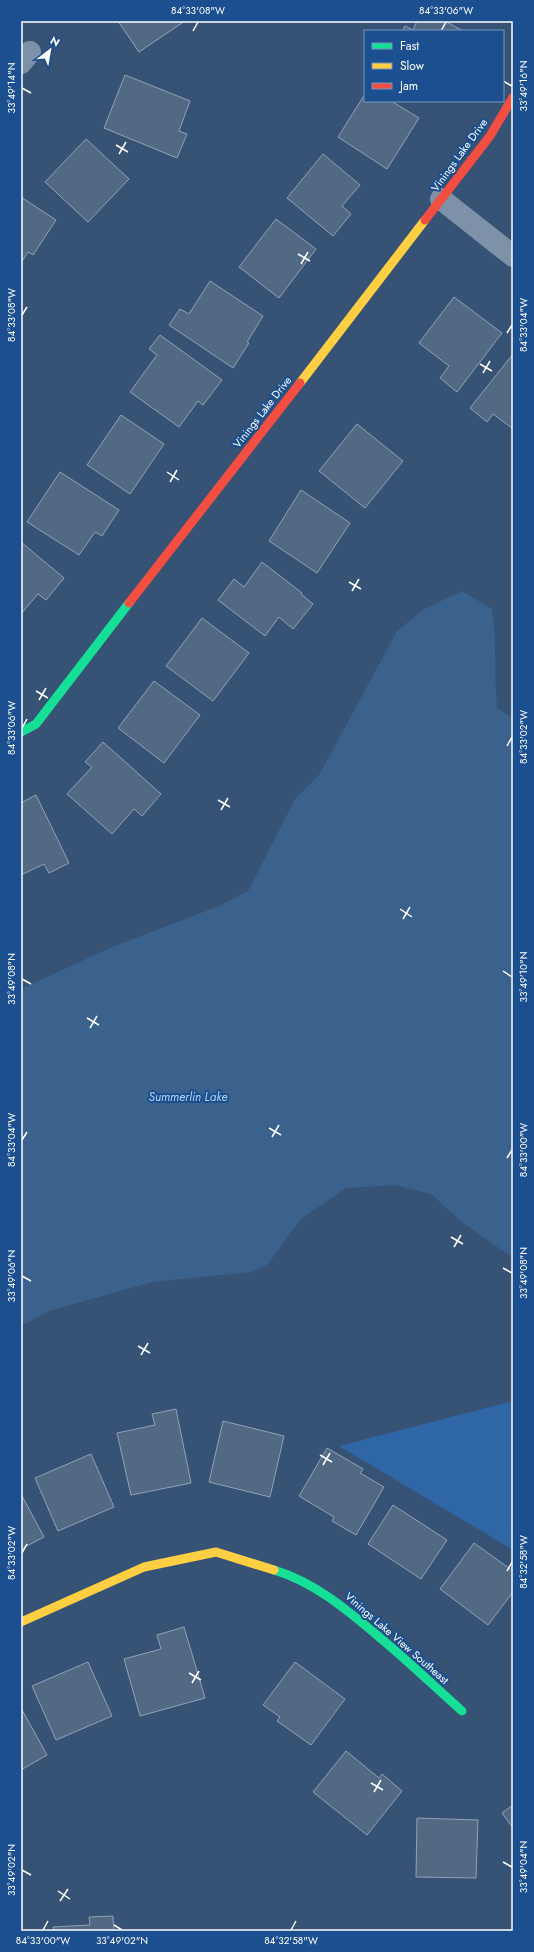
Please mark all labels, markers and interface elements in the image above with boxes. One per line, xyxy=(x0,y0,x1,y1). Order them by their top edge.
text: 84°33'08"W xyxy=(171,3,225,18)
text: 84°33'06"W xyxy=(419,3,473,18)
north arrow xyxy=(30,30,70,70)
legend xyxy=(364,30,504,102)
text: N xyxy=(47,32,63,51)
text: Fast xyxy=(400,37,419,55)
text: Slow xyxy=(400,57,425,75)
text: 33°49'16"N xyxy=(516,61,531,111)
text: 33°49'14"N xyxy=(4,63,19,113)
text: Jam xyxy=(398,77,418,95)
street label: Vinings Lake Drive xyxy=(427,115,491,195)
text: 84°33'08"W xyxy=(4,288,19,342)
text: 84°33'04"W xyxy=(516,298,531,352)
street label: Vinings Lake Drive xyxy=(229,373,295,451)
text: 84°33'06"W xyxy=(4,701,19,755)
text: 84°33'02"W xyxy=(516,710,531,764)
text: 33°49'10"N xyxy=(516,951,531,1003)
text: 33°49'08"N xyxy=(4,953,19,1005)
water label: Summerlin Lake xyxy=(149,1088,227,1106)
text: 84°33'04"W xyxy=(4,1113,19,1167)
text: 84°33'00"W xyxy=(516,1123,531,1177)
text: 33°49'08"N xyxy=(516,1247,531,1299)
text: 33°49'06"N xyxy=(4,1250,19,1302)
text: 84°33'02"W xyxy=(4,1526,19,1580)
text: 84°32'58"W xyxy=(516,1535,531,1589)
street label: Vinings Lake View Southeast xyxy=(342,1588,453,1688)
text: 33°49'04"N xyxy=(516,1841,531,1893)
text: 33°49'02"N xyxy=(4,1844,19,1896)
text: 84°33'00"W xyxy=(16,1933,70,1948)
text: 33°49'02"N xyxy=(96,1933,148,1948)
text: 84°32'58"W xyxy=(264,1933,318,1948)

